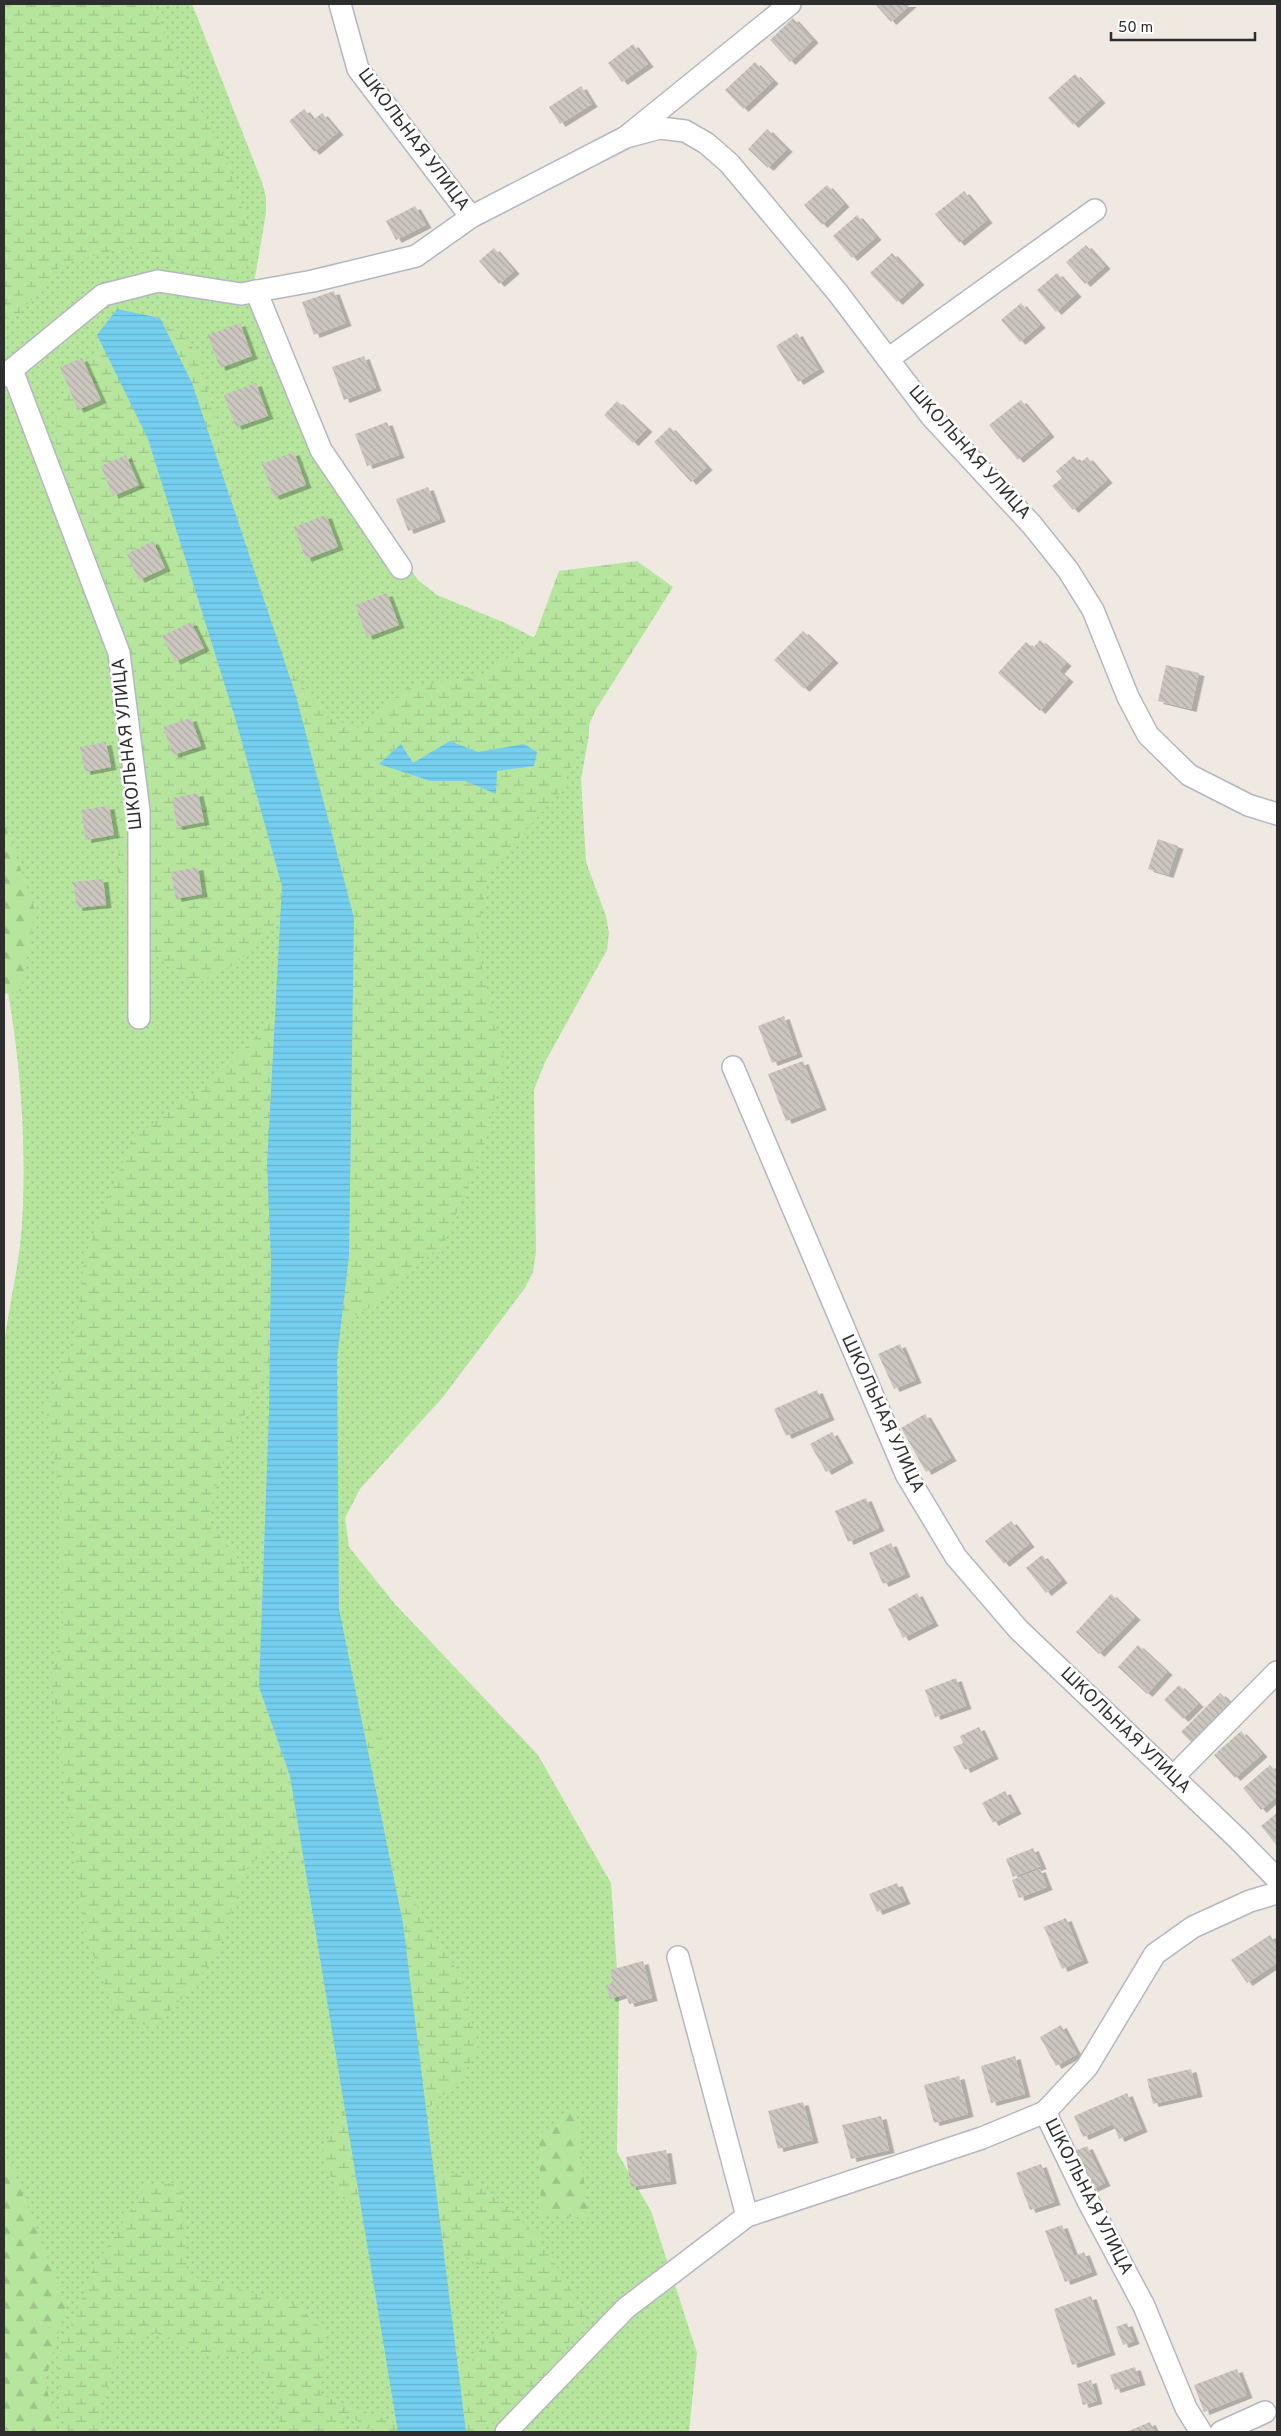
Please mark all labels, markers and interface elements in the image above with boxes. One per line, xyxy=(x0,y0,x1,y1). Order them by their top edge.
scale bar xyxy=(1111,10,1255,42)
text: 50 m xyxy=(1118,19,1153,38)
street label: ШКОЛЬНАЯ УЛИЦА xyxy=(352,64,474,216)
street label: ШКОЛЬНАЯ УЛИЦА xyxy=(903,381,1035,525)
street label: ШКОЛЬНАЯ УЛИЦА xyxy=(108,657,148,831)
street label: ШКОЛЬНАЯ УЛИЦА xyxy=(835,1331,929,1497)
street label: ШКОЛЬНАЯ УЛИЦА xyxy=(1055,1663,1195,1799)
street label: ШКОЛЬНАЯ УЛИЦА xyxy=(1039,2115,1137,2279)

